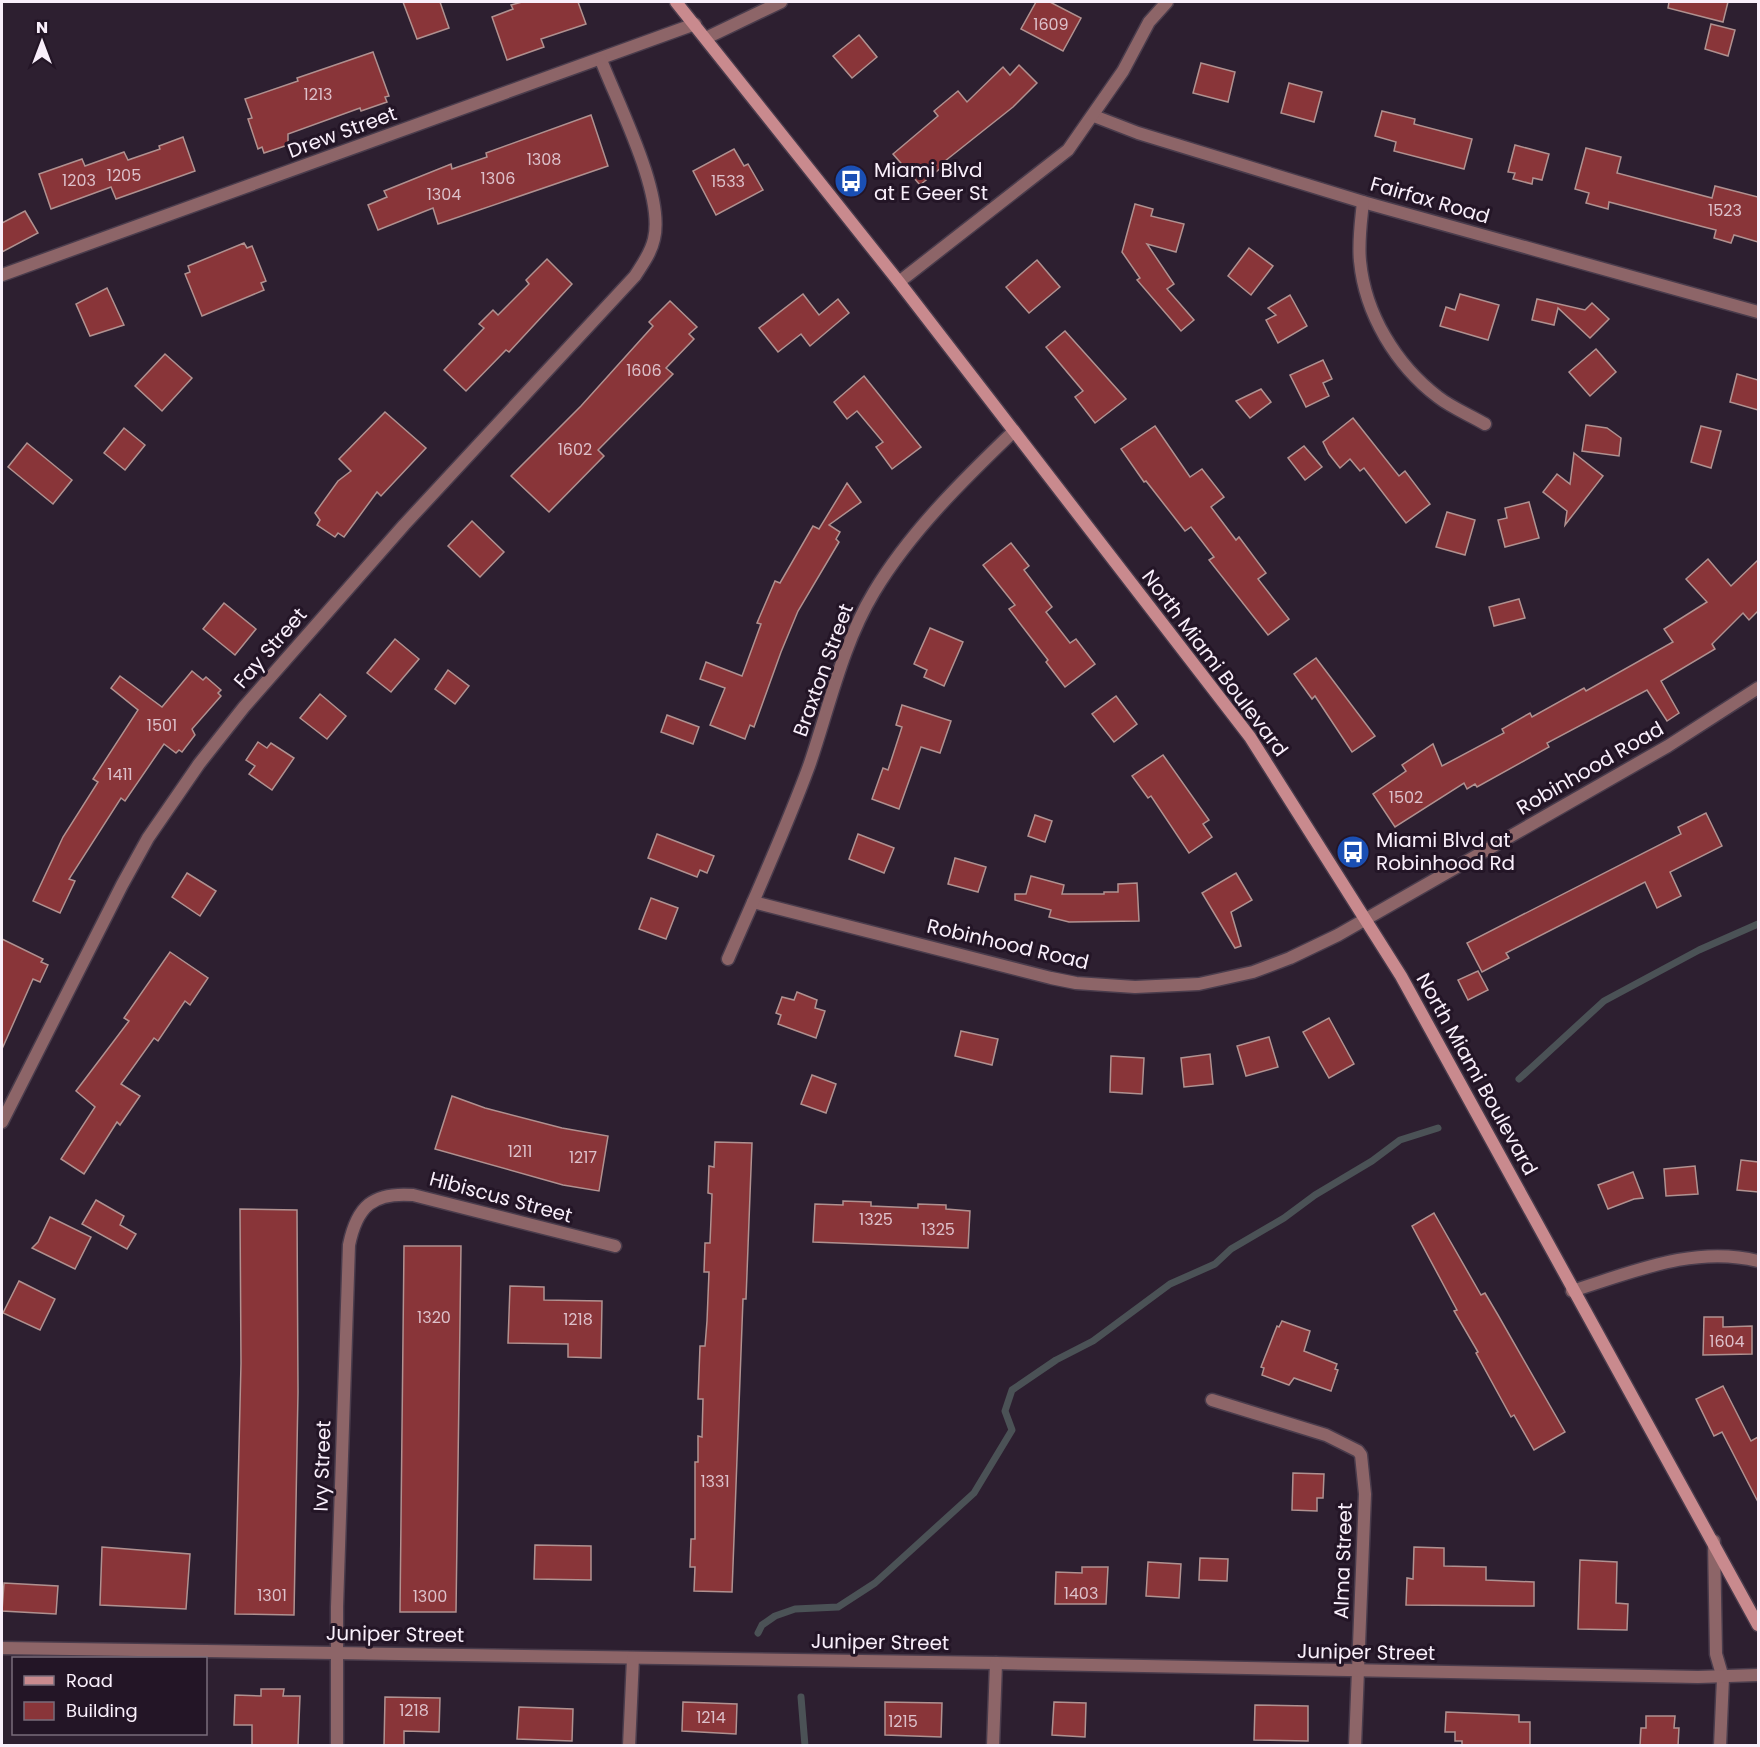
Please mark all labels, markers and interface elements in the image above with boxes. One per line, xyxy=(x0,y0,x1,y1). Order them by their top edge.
north arrow xyxy=(12,12,72,72)
house number: 1609 xyxy=(1033,13,1069,36)
text: N xyxy=(36,16,48,39)
house number: 1213 xyxy=(304,83,332,106)
street label: Drew Street xyxy=(284,99,400,165)
house number: 1308 xyxy=(527,148,561,171)
place label: Miami Blvd at E Geer St xyxy=(874,156,988,207)
bus stop icon: Miami Blvd at E Geer St xyxy=(833,163,869,199)
house number: 1205 xyxy=(107,164,141,187)
house number: 1306 xyxy=(481,167,515,190)
house number: 1203 xyxy=(62,169,96,192)
house number: 1533 xyxy=(711,170,745,193)
street label: Fairfax Road xyxy=(1367,170,1493,230)
house number: 1304 xyxy=(427,183,461,206)
house number: 1523 xyxy=(1708,199,1742,222)
house number: 1606 xyxy=(626,359,662,382)
house number: 1602 xyxy=(558,438,592,461)
street label: North Miami Boulevard xyxy=(1135,564,1295,762)
street label: Braxton Street xyxy=(786,600,860,740)
street label: Fay Street xyxy=(227,602,313,694)
house number: 1501 xyxy=(147,714,177,737)
street label: Robinhood Road xyxy=(1511,715,1669,821)
house number: 1411 xyxy=(107,763,133,786)
house number: 1502 xyxy=(1389,786,1423,809)
place label: Miami Blvd at Robinhood Rd xyxy=(1376,826,1515,877)
bus stop icon: Miami Blvd at Robinhood Rd xyxy=(1335,834,1371,870)
street label: Robinhood Road xyxy=(924,912,1092,976)
street label: North Miami Boulevard xyxy=(1410,968,1544,1180)
house number: 1211 xyxy=(508,1140,532,1163)
house number: 1217 xyxy=(569,1146,597,1169)
street label: Hibiscus Street xyxy=(426,1164,576,1230)
house number: 1325 xyxy=(859,1208,893,1231)
house number: 1325 xyxy=(921,1218,955,1241)
house number: 1320 xyxy=(417,1306,451,1329)
house number: 1218 xyxy=(563,1308,593,1331)
house number: 1604 xyxy=(1709,1330,1745,1353)
street label: Ivy Street xyxy=(306,1420,338,1512)
house number: 1331 xyxy=(700,1470,730,1493)
street label: Alma Street xyxy=(1327,1502,1359,1620)
house number: 1403 xyxy=(1064,1582,1098,1605)
house number: 1301 xyxy=(257,1584,287,1607)
house number: 1300 xyxy=(413,1585,447,1608)
street label: Juniper Street xyxy=(326,1619,464,1649)
street label: Juniper Street xyxy=(811,1627,949,1657)
street label: Juniper Street xyxy=(1297,1637,1435,1667)
legend xyxy=(12,1657,207,1735)
text: Road xyxy=(66,1668,113,1693)
text: Building xyxy=(66,1698,138,1723)
house number: 1218 xyxy=(399,1699,429,1722)
house number: 1214 xyxy=(696,1706,726,1729)
house number: 1215 xyxy=(888,1710,918,1733)

